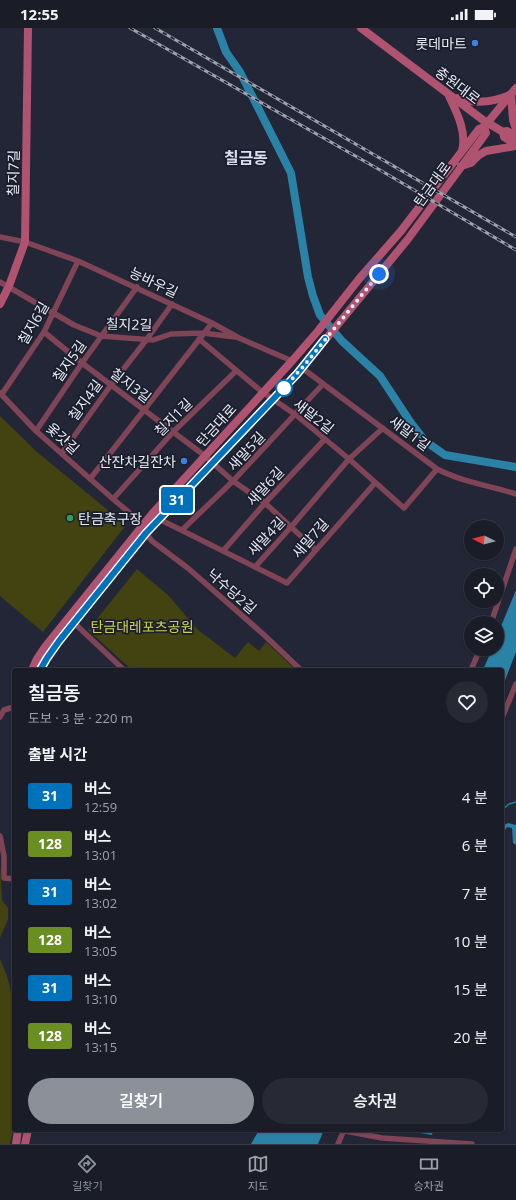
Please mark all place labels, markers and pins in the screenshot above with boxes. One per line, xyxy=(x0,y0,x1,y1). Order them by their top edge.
place label: 롯데마트 xyxy=(415,34,467,53)
marker: 롯데마트 xyxy=(470,38,480,48)
unlabelled marker xyxy=(275,379,293,397)
place label: 산잔차길잔차 xyxy=(99,452,176,471)
marker: 산잔차길잔차 xyxy=(179,456,189,466)
place label: 탄금축구장 xyxy=(78,509,143,528)
marker: 탄금축구장 xyxy=(65,513,75,523)

